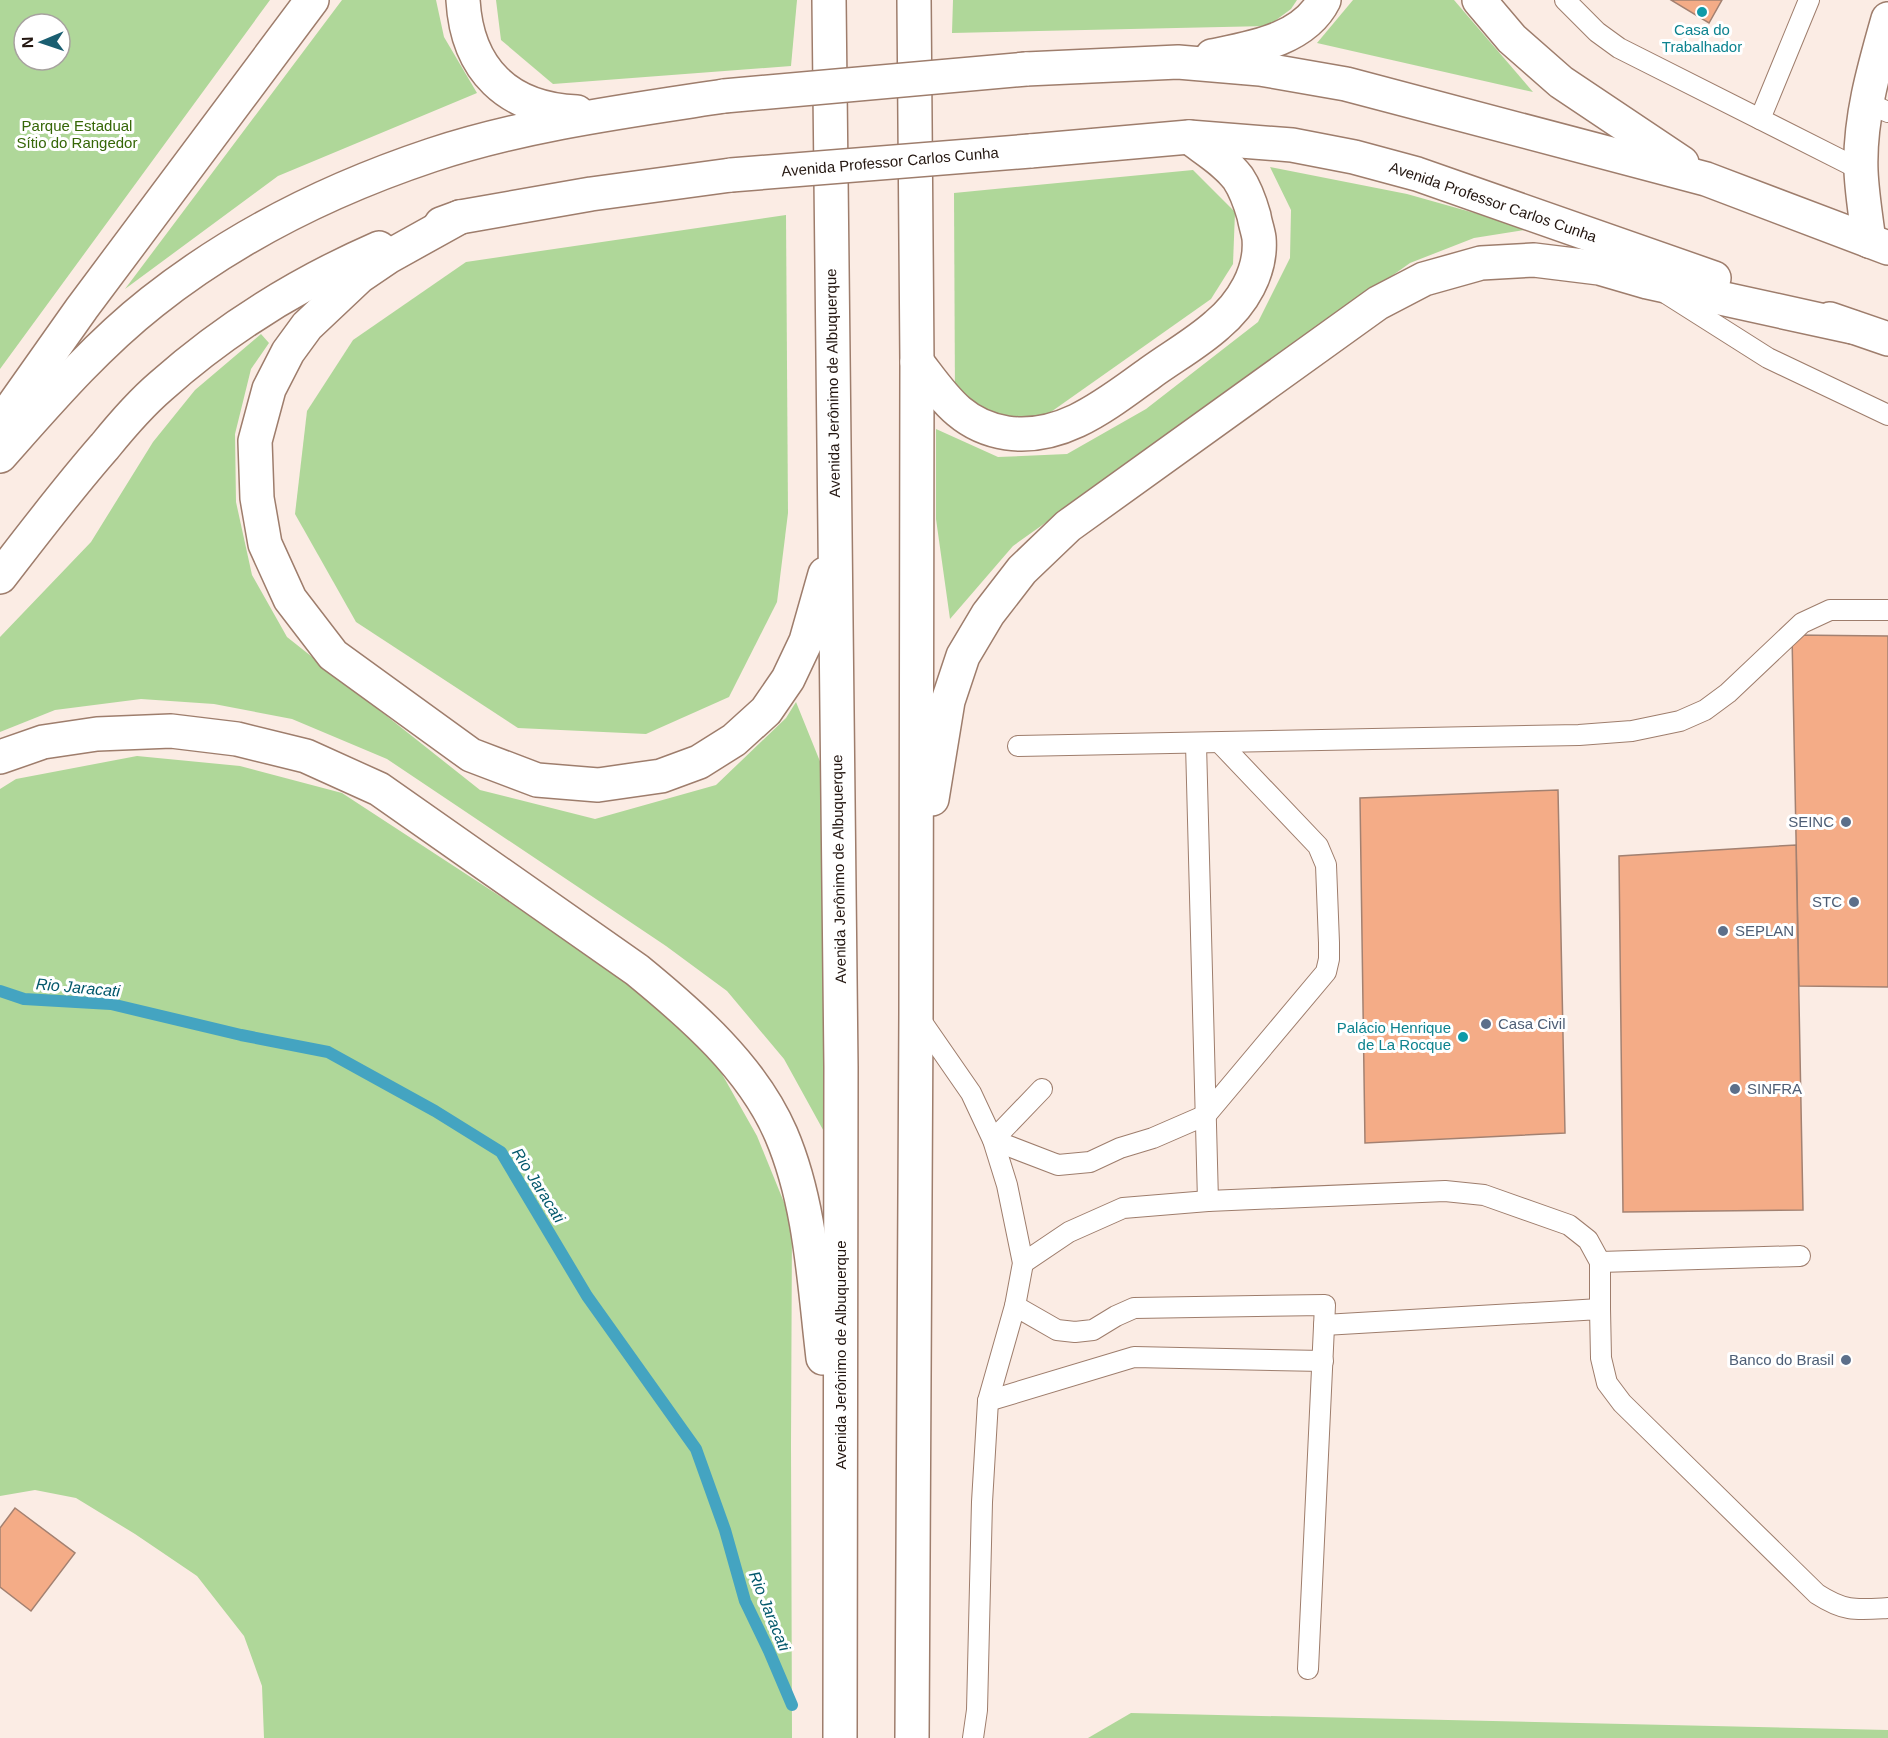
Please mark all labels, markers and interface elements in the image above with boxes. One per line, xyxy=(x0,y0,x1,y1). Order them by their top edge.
marker: Casa do Trabalhador xyxy=(1695,5,1709,19)
north arrow xyxy=(12,12,72,72)
place label: Casa do Trabalhador xyxy=(1662,21,1742,55)
text: N xyxy=(19,36,36,49)
park label: Parque Estadual Sítio do Rangedor xyxy=(17,117,137,151)
street label: Avenida Professor Carlos Cunha xyxy=(781,143,1000,179)
street label: Avenida Professor Carlos Cunha xyxy=(1387,158,1600,245)
street label: Avenida Jerônimo de Albuquerque xyxy=(822,268,843,498)
street label: Avenida Jerônimo de Albuquerque xyxy=(828,754,849,984)
place label: SEINC xyxy=(1788,813,1834,830)
marker: SEINC xyxy=(1839,815,1853,829)
place label: STC xyxy=(1812,893,1842,910)
marker: STC xyxy=(1847,895,1861,909)
place label: SEPLAN xyxy=(1735,922,1794,939)
marker: SEPLAN xyxy=(1716,924,1730,938)
water label: Rio Jaracati xyxy=(35,975,121,1000)
place label: Casa Civil xyxy=(1498,1015,1566,1032)
marker: Casa Civil xyxy=(1479,1017,1493,1031)
place label: Palácio Henrique de La Rocque xyxy=(1337,1019,1451,1053)
marker: Palácio Henrique de La Rocque xyxy=(1456,1030,1470,1044)
place label: SINFRA xyxy=(1747,1080,1802,1097)
marker: SINFRA xyxy=(1728,1082,1742,1096)
water label: Rio Jaracati xyxy=(509,1145,568,1226)
street label: Avenida Jerônimo de Albuquerque xyxy=(832,1240,849,1470)
place label: Banco do Brasil xyxy=(1729,1351,1834,1368)
marker: Banco do Brasil xyxy=(1839,1353,1853,1367)
water label: Rio Jaracati xyxy=(746,1569,793,1654)

